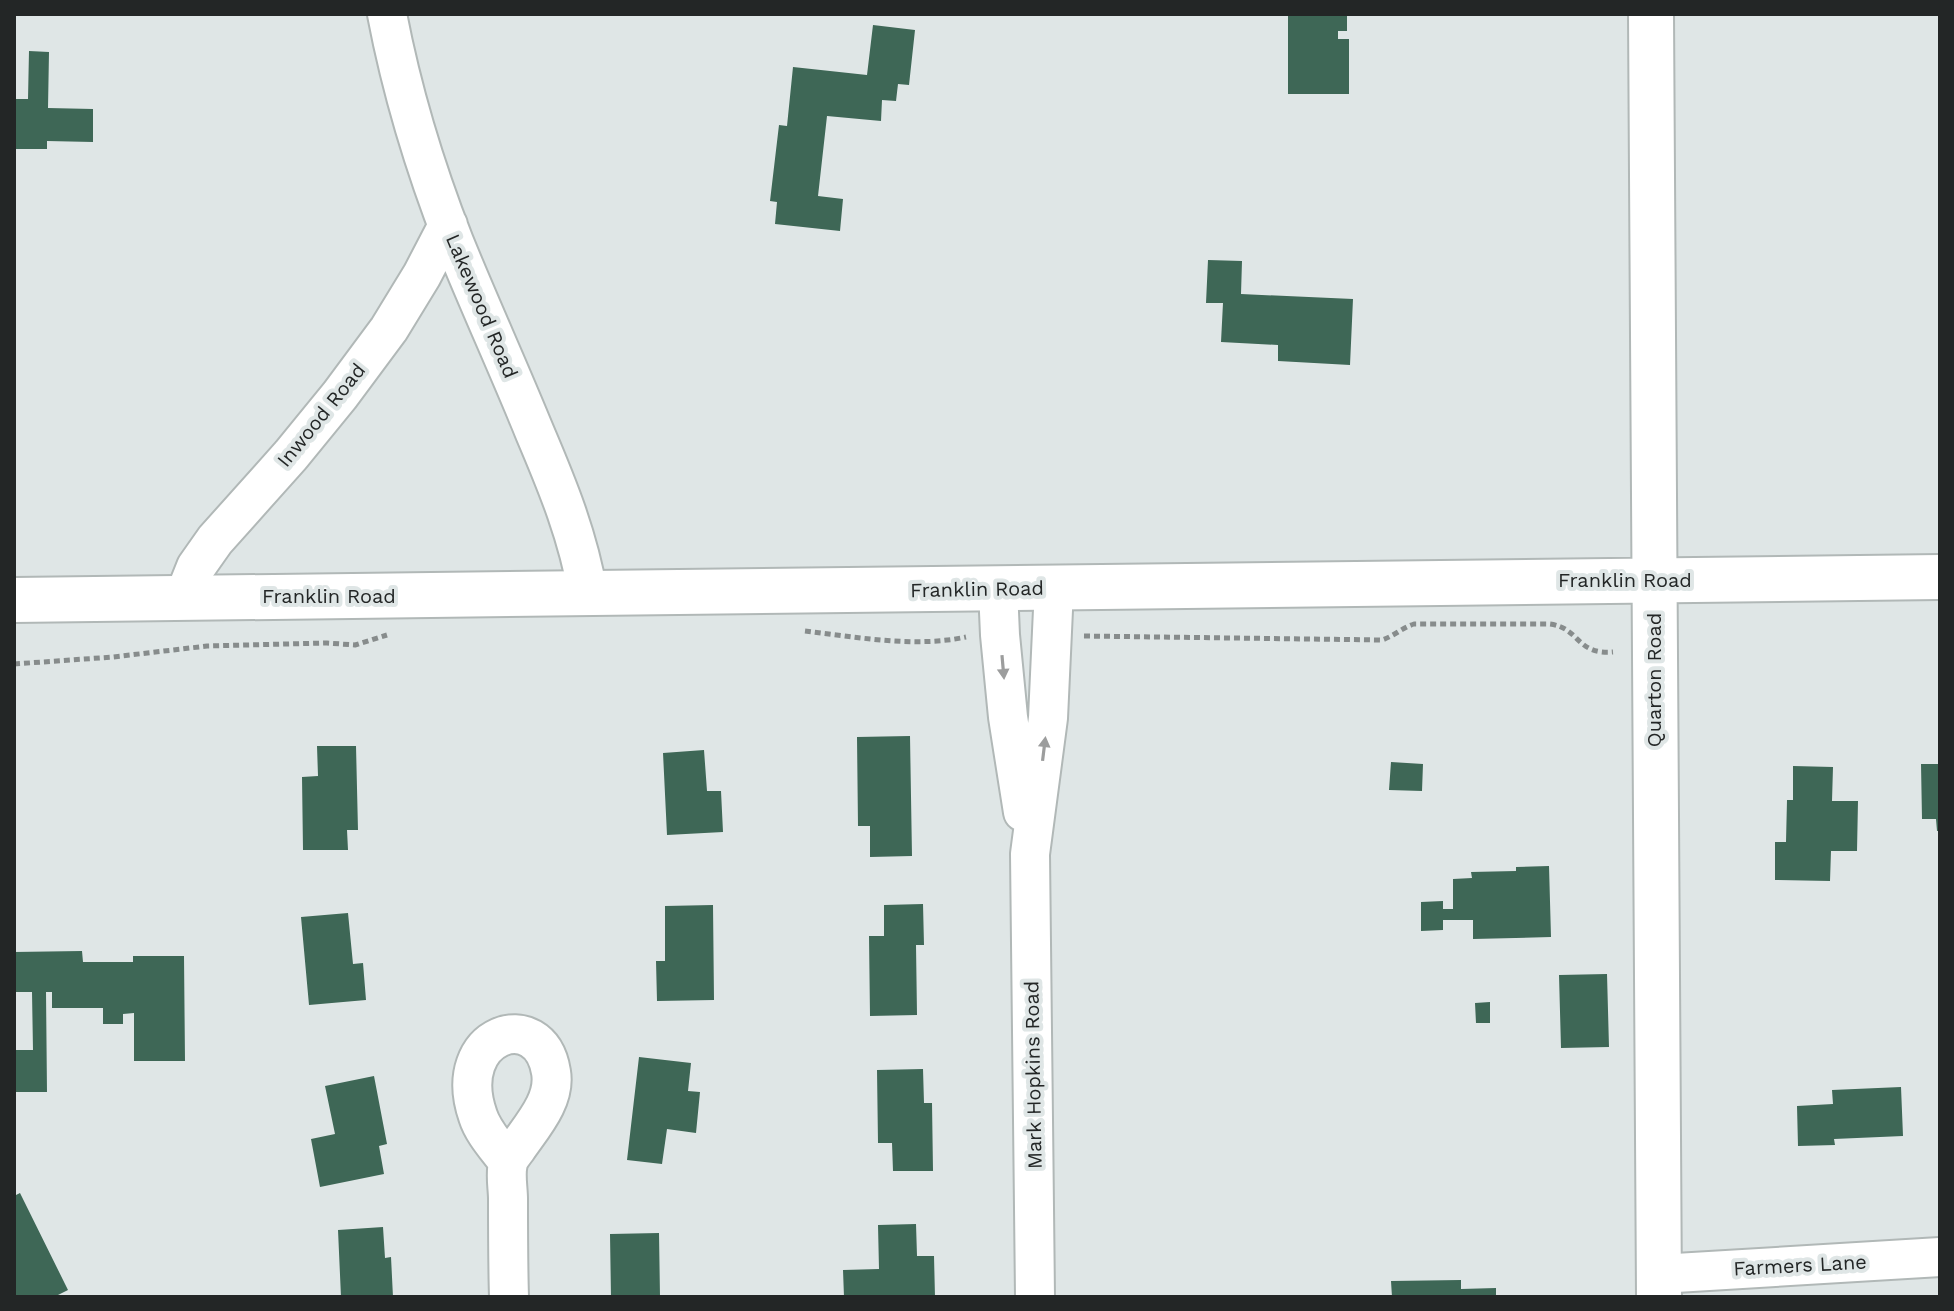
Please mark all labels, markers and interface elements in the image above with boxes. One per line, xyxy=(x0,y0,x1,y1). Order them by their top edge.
street label: Lakewood Road xyxy=(441,230,523,382)
street label: Inwood Road xyxy=(272,358,370,472)
street label: Franklin Road xyxy=(1558,568,1692,592)
street label: Franklin Road xyxy=(910,576,1044,602)
street label: Franklin Road xyxy=(262,584,396,608)
street label: Quarton Road xyxy=(1642,613,1666,747)
one-way arrow xyxy=(997,655,1010,680)
one-way arrow xyxy=(1038,736,1051,761)
street label: Mark Hopkins Road xyxy=(1019,981,1047,1169)
street label: Farmers Lane xyxy=(1733,1250,1867,1280)

